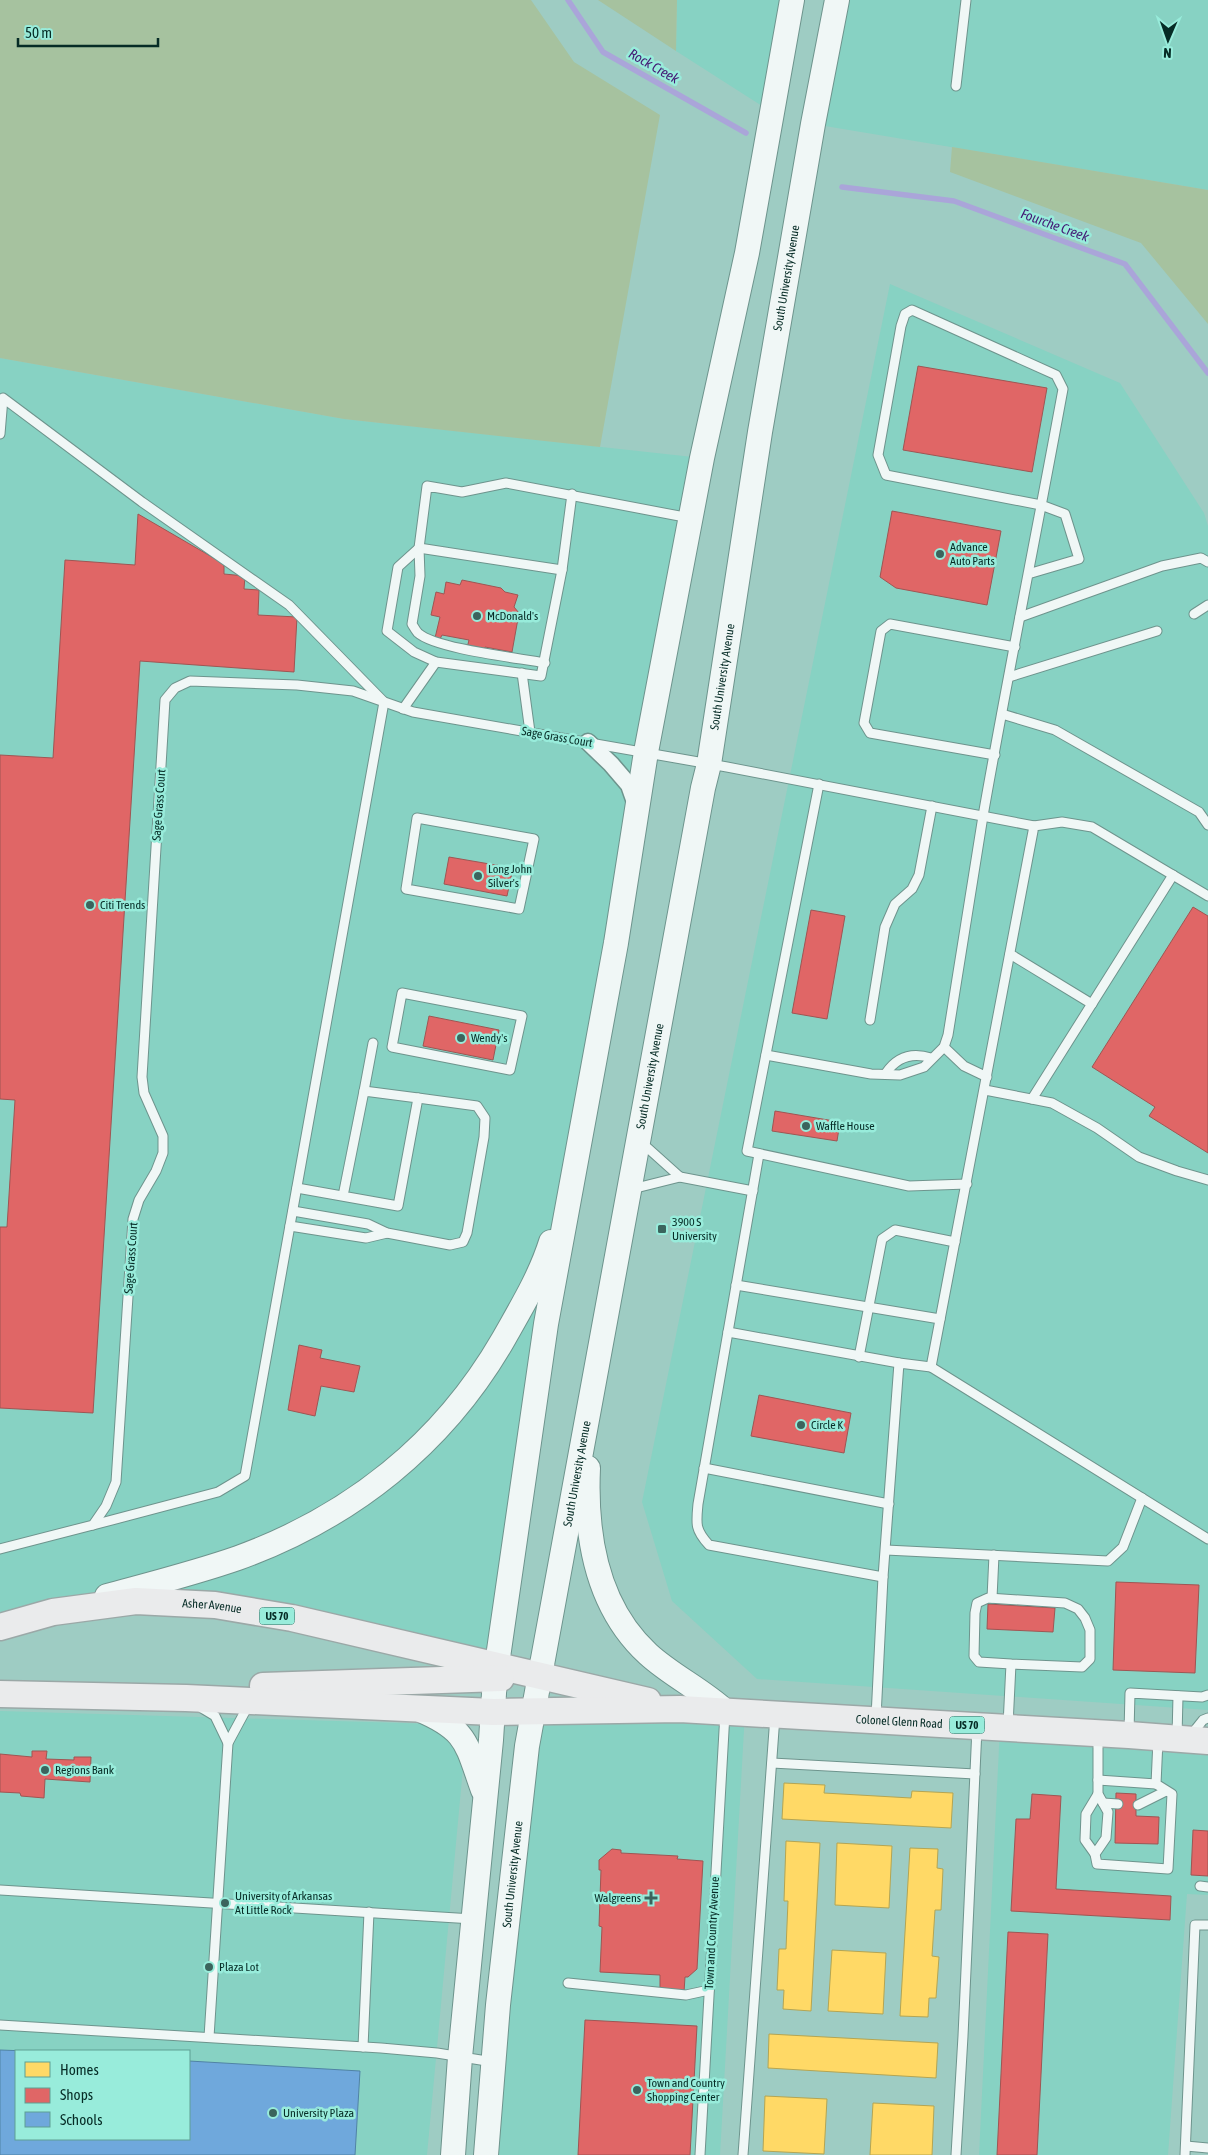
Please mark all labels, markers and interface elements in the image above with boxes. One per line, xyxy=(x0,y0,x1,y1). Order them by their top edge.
scale bar xyxy=(18,15,158,47)
north arrow xyxy=(1143,15,1193,65)
text: 50 m xyxy=(25,24,52,41)
water label: Rock Creek xyxy=(626,45,683,87)
text: N xyxy=(1163,45,1172,61)
water label: Fourche Creek xyxy=(1019,205,1092,245)
street label: South University Avenue xyxy=(770,224,802,332)
place label: Advance Auto Parts xyxy=(950,540,995,568)
marker: Advance Auto Parts xyxy=(934,548,946,560)
place label: McDonald's xyxy=(487,609,538,623)
marker: McDonald's xyxy=(471,610,483,622)
street label: South University Avenue xyxy=(707,623,737,731)
street label: Sage Grass Court xyxy=(520,724,594,750)
street label: Sage Grass Court xyxy=(150,768,169,841)
place label: Long John Silver's xyxy=(488,862,532,890)
marker: Long John Silver's xyxy=(472,870,484,882)
place label: Citi Trends xyxy=(100,898,145,912)
marker: Citi Trends xyxy=(84,899,96,911)
street label: South University Avenue xyxy=(633,1022,667,1130)
place label: Wendy's xyxy=(471,1031,507,1045)
marker: Wendy's xyxy=(455,1032,467,1044)
place label: Waffle House xyxy=(816,1119,875,1133)
marker: Waffle House xyxy=(800,1120,812,1132)
place label: 3900 S University xyxy=(672,1215,717,1243)
street label: Sage Grass Court xyxy=(122,1221,141,1294)
marker: 3900 S University xyxy=(656,1223,668,1235)
place label: Circle K xyxy=(811,1418,843,1432)
marker: Circle K xyxy=(795,1419,807,1431)
street label: South University Avenue xyxy=(560,1420,594,1528)
street label: Asher Avenue xyxy=(182,1596,243,1616)
road number: US 70 xyxy=(260,1608,294,1624)
street label: Colonel Glenn Road xyxy=(855,1712,943,1731)
road number: US 70 xyxy=(950,1716,984,1734)
place label: Regions Bank xyxy=(55,1763,115,1777)
marker: Regions Bank xyxy=(39,1764,51,1776)
street label: South University Avenue xyxy=(500,1820,526,1928)
street label: Town and Country Avenue xyxy=(702,1876,722,1990)
place label: University of Arkansas At Little Rock xyxy=(235,1889,332,1917)
place label: Walgreens xyxy=(594,1891,641,1905)
marker: Walgreens xyxy=(645,1892,657,1904)
marker: University of Arkansas At Little Rock xyxy=(219,1897,231,1909)
place label: Plaza Lot xyxy=(219,1960,259,1974)
marker: Plaza Lot xyxy=(203,1961,215,1973)
legend xyxy=(15,2050,190,2140)
text: Homes xyxy=(60,2061,99,2078)
place label: Town and Country Shopping Center xyxy=(647,2076,725,2104)
marker: Town and Country Shopping Center xyxy=(631,2084,643,2096)
text: Shops xyxy=(60,2086,93,2103)
place label: University Plaza xyxy=(283,2106,354,2120)
marker: University Plaza xyxy=(267,2107,279,2119)
text: Schools xyxy=(60,2111,103,2128)

